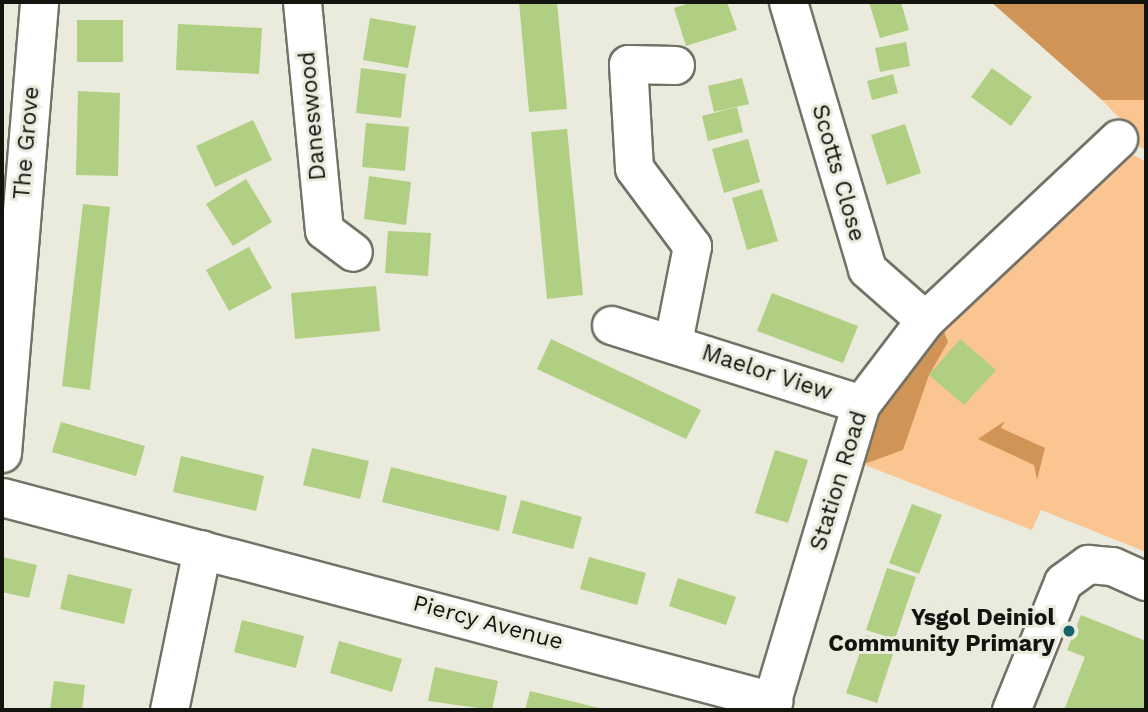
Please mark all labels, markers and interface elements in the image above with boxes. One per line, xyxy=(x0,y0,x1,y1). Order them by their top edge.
street label: Daneswood xyxy=(294,50,332,182)
street label: The Grove xyxy=(8,85,46,201)
street label: Scotts Close xyxy=(805,101,871,245)
street label: Maelor View xyxy=(698,339,836,407)
street label: Station Road xyxy=(805,408,873,554)
street label: Piercy Avenue xyxy=(409,589,567,657)
place label: Ysgol Deiniol Community Primary xyxy=(828,604,1055,658)
marker: Ysgol Deiniol Community Primary xyxy=(1061,623,1077,639)

